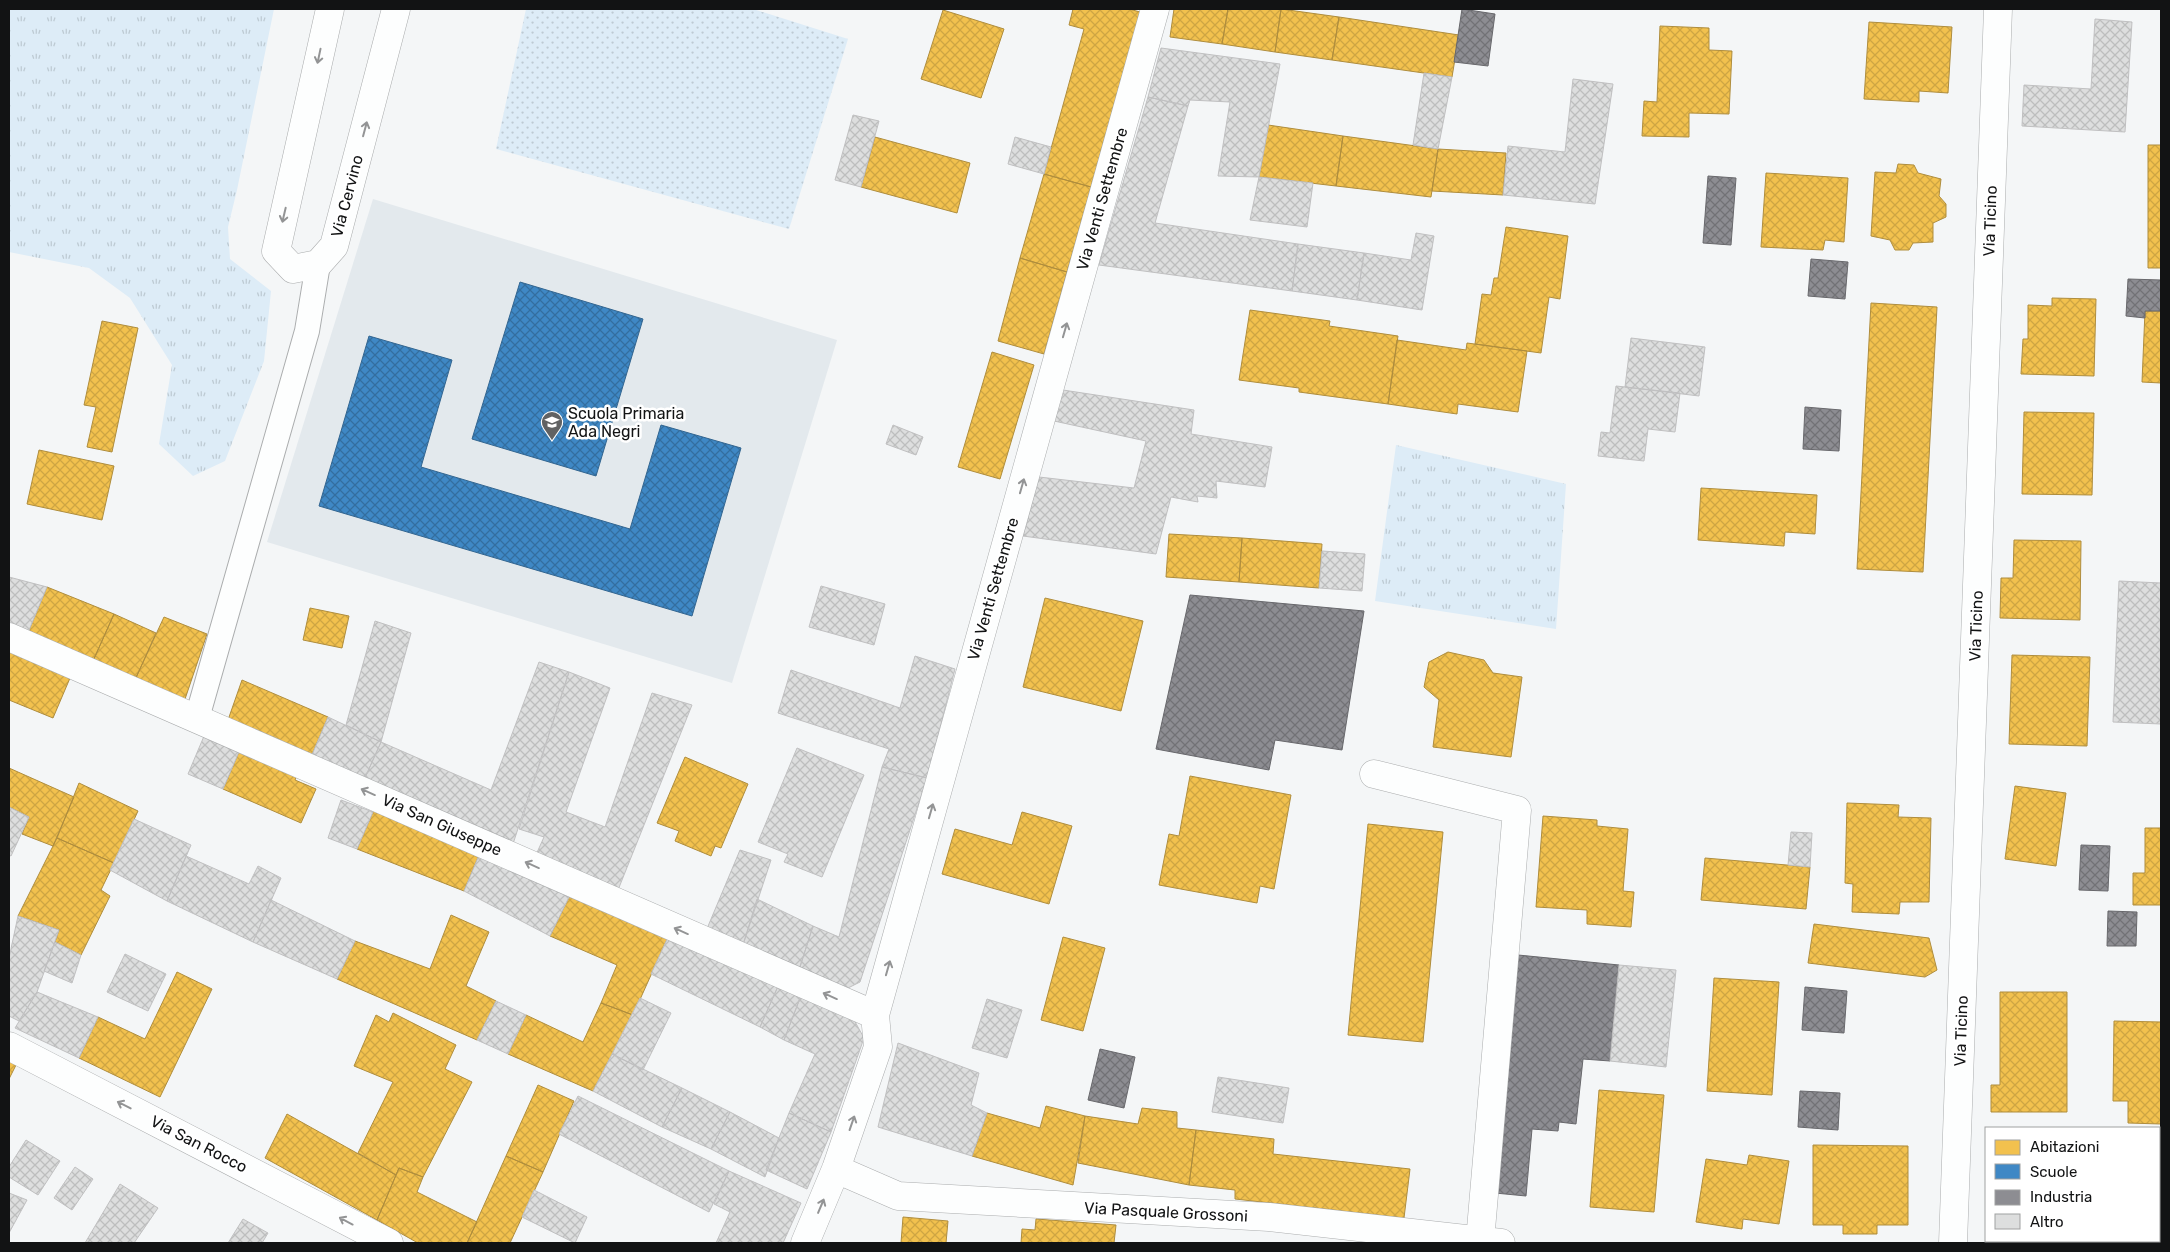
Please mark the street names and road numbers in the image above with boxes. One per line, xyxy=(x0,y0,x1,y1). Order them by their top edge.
street label: Via Venti Settembre xyxy=(1072,125,1132,273)
street label: Via Cervino xyxy=(327,153,367,239)
street label: Via Ticino xyxy=(1979,185,2001,257)
street label: Via Venti Settembre xyxy=(963,515,1023,663)
street label: Via Ticino xyxy=(1965,590,1987,662)
street label: Via San Giuseppe xyxy=(379,790,505,860)
street label: Via Ticino xyxy=(1950,995,1972,1067)
street label: Via San Rocco xyxy=(148,1112,250,1176)
street label: Via Pasquale Grossoni xyxy=(1084,1198,1248,1226)

